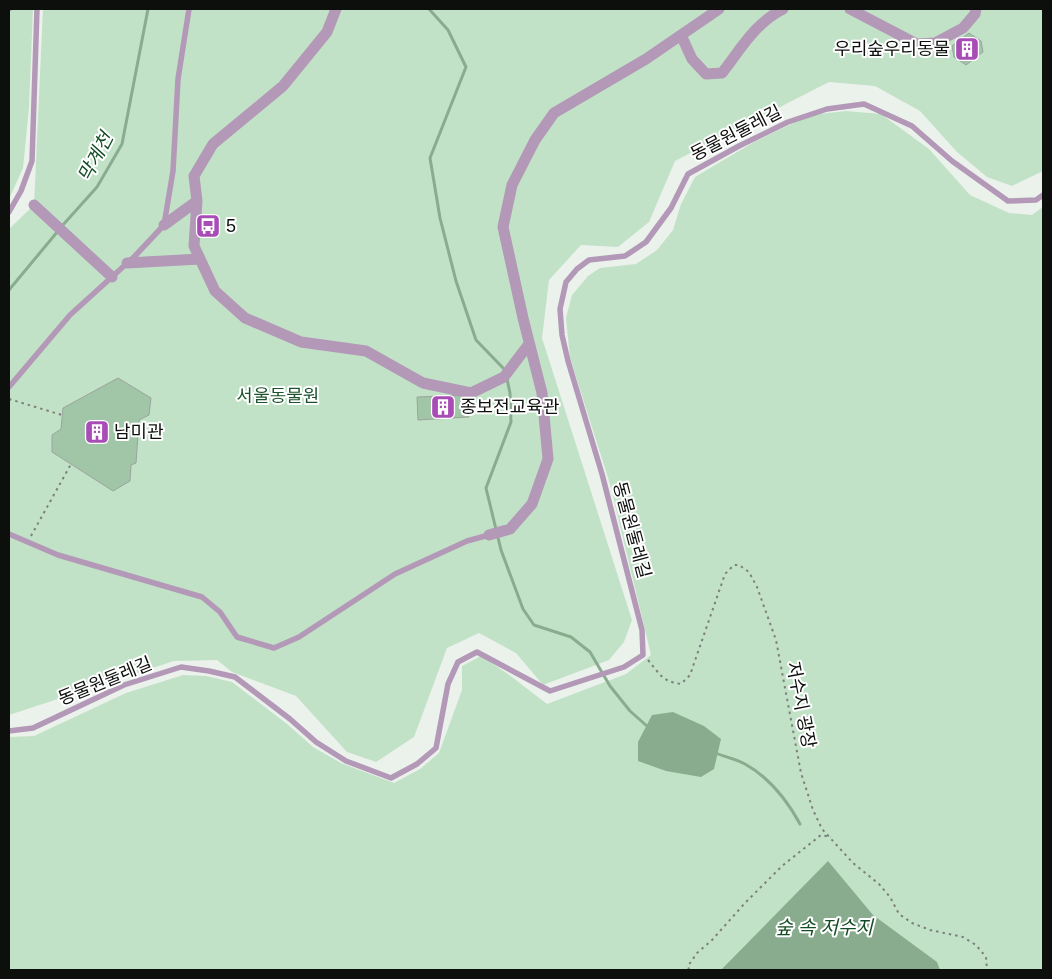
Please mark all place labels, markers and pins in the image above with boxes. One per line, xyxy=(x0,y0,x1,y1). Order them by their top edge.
building icon: 우리숲우리동물 xyxy=(954,36,980,62)
place label: 우리숲우리동물 xyxy=(834,39,950,59)
bus stop icon: 5 xyxy=(195,213,221,239)
place label: 5 xyxy=(226,216,236,236)
building icon: 종보전교육관 xyxy=(430,394,456,420)
place label: 종보전교육관 xyxy=(460,397,560,417)
building icon: 남미관 xyxy=(84,419,110,445)
place label: 남미관 xyxy=(114,422,164,442)

